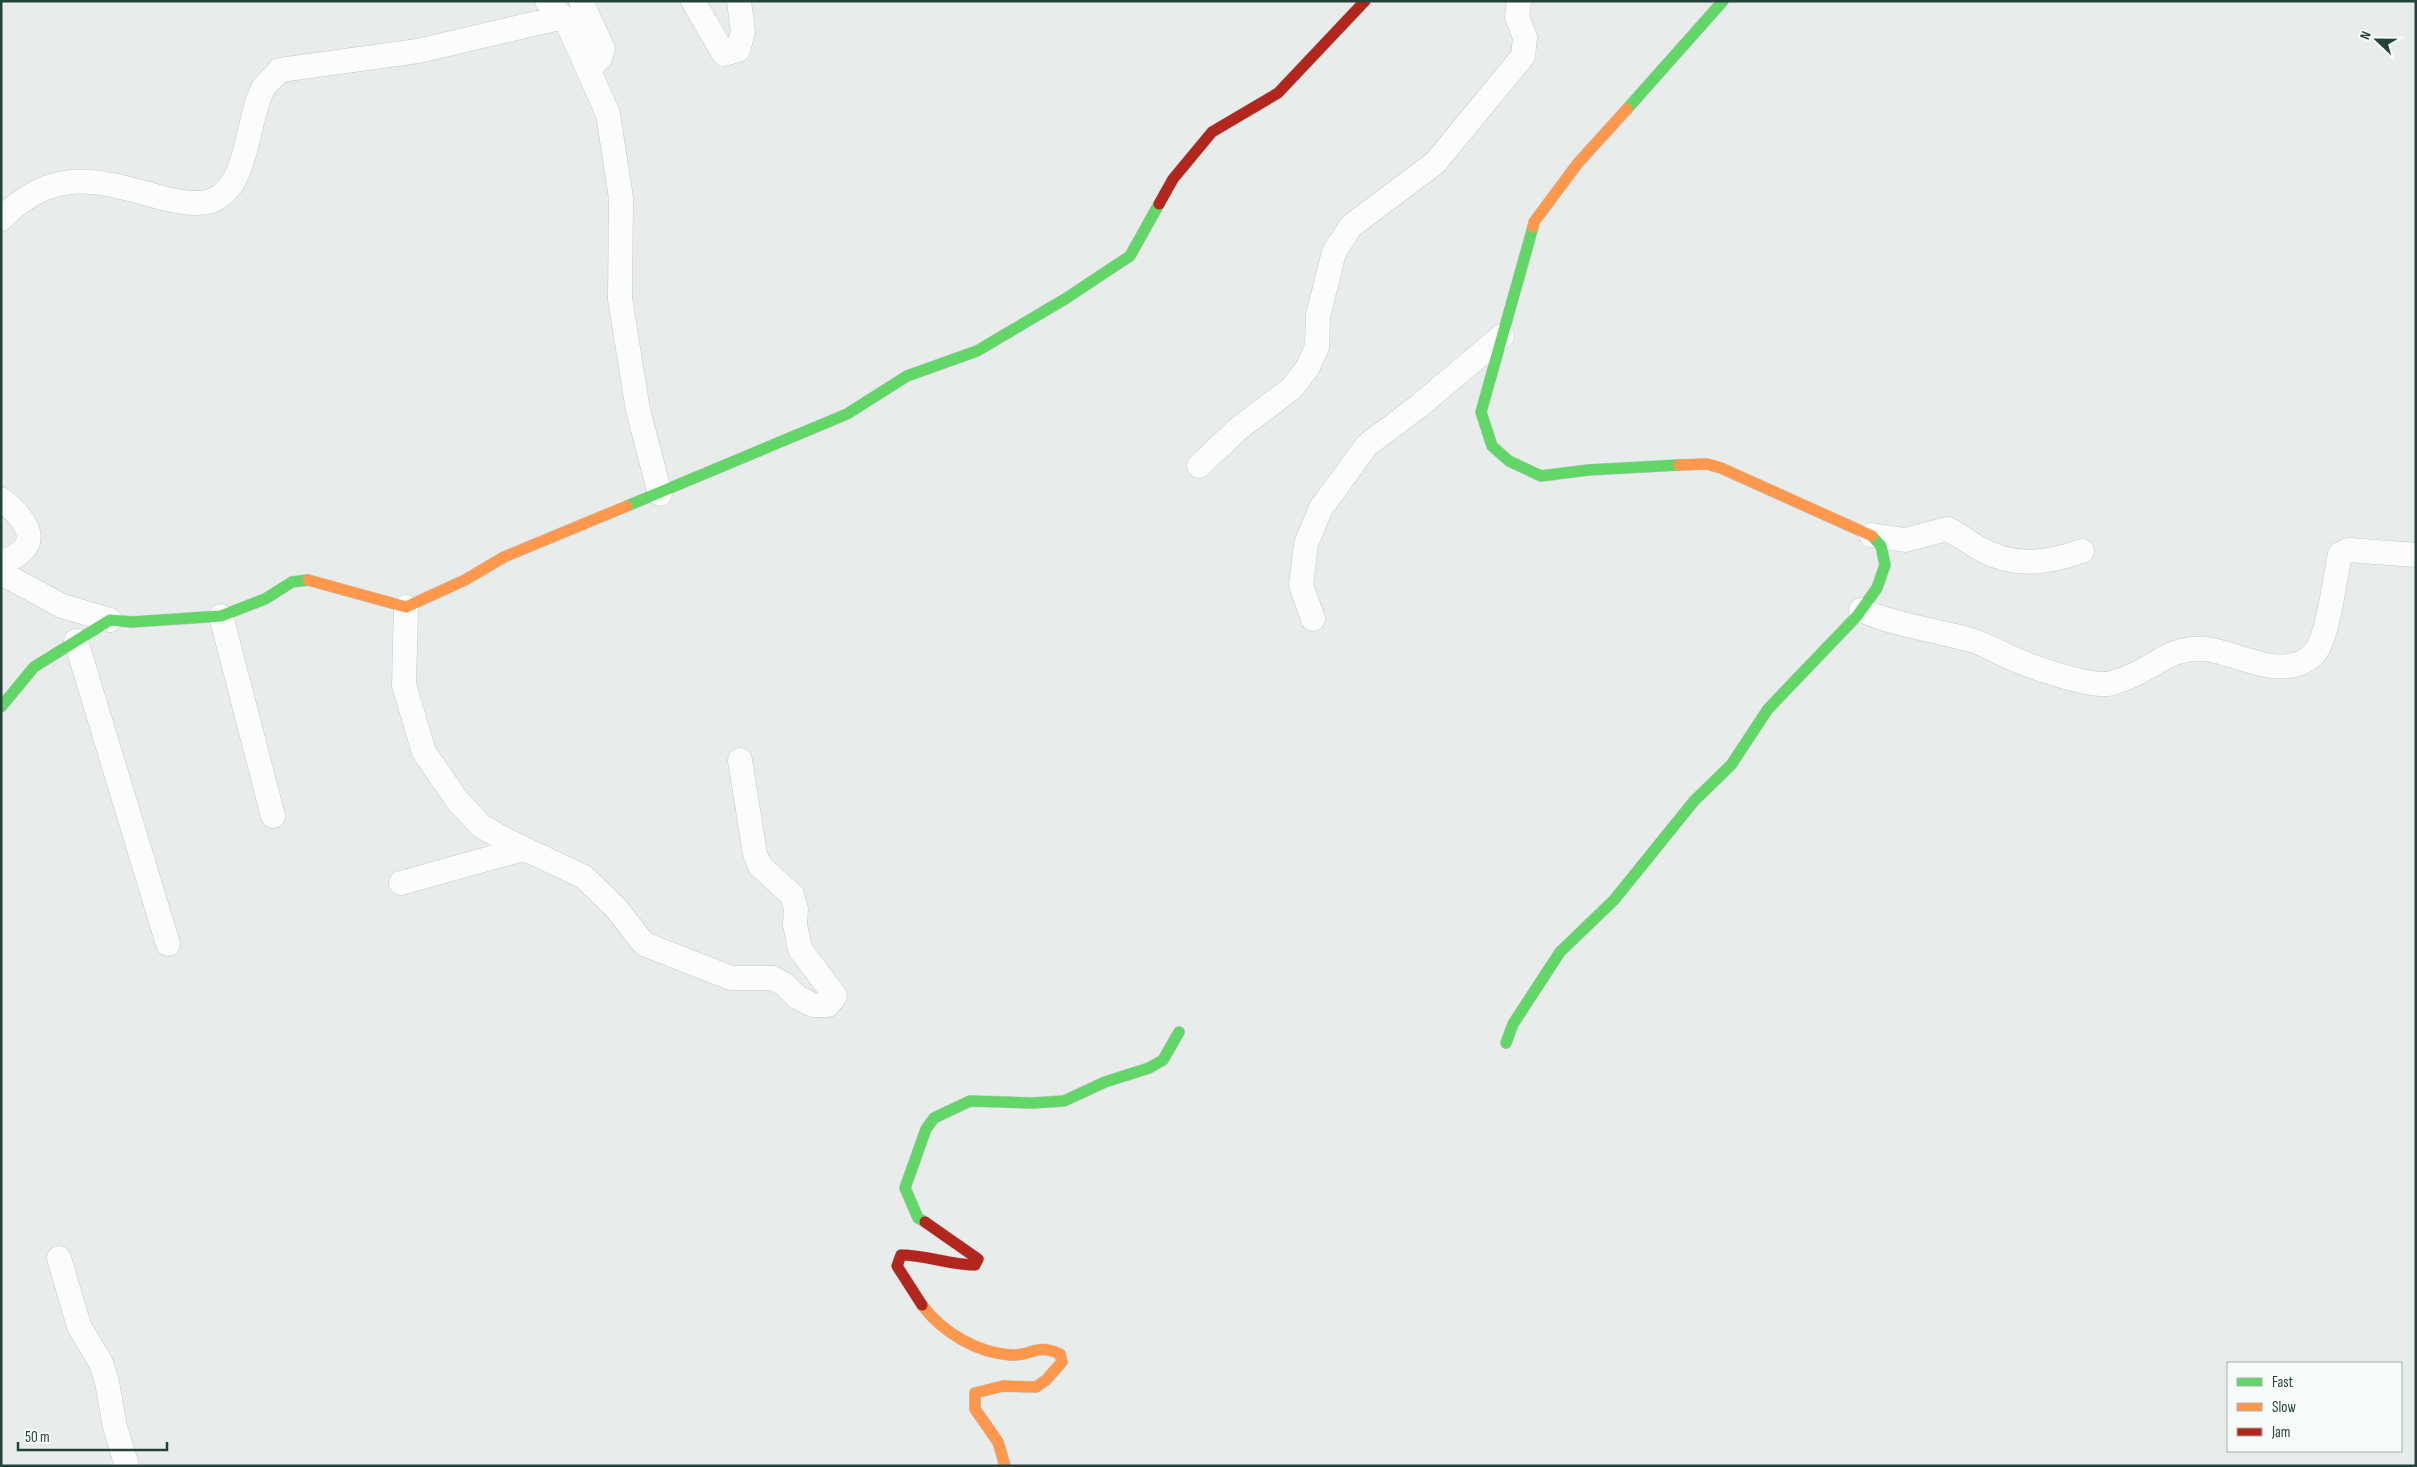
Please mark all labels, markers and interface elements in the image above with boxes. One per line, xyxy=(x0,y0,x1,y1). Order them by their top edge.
north arrow xyxy=(2352,15,2402,65)
text: N xyxy=(2356,29,2375,42)
legend xyxy=(2227,1362,2402,1452)
text: Fast xyxy=(2272,1373,2294,1392)
text: Slow xyxy=(2272,1398,2296,1417)
scale bar xyxy=(18,1420,166,1452)
text: Jam xyxy=(2271,1423,2290,1442)
text: 50 m xyxy=(25,1428,50,1447)

